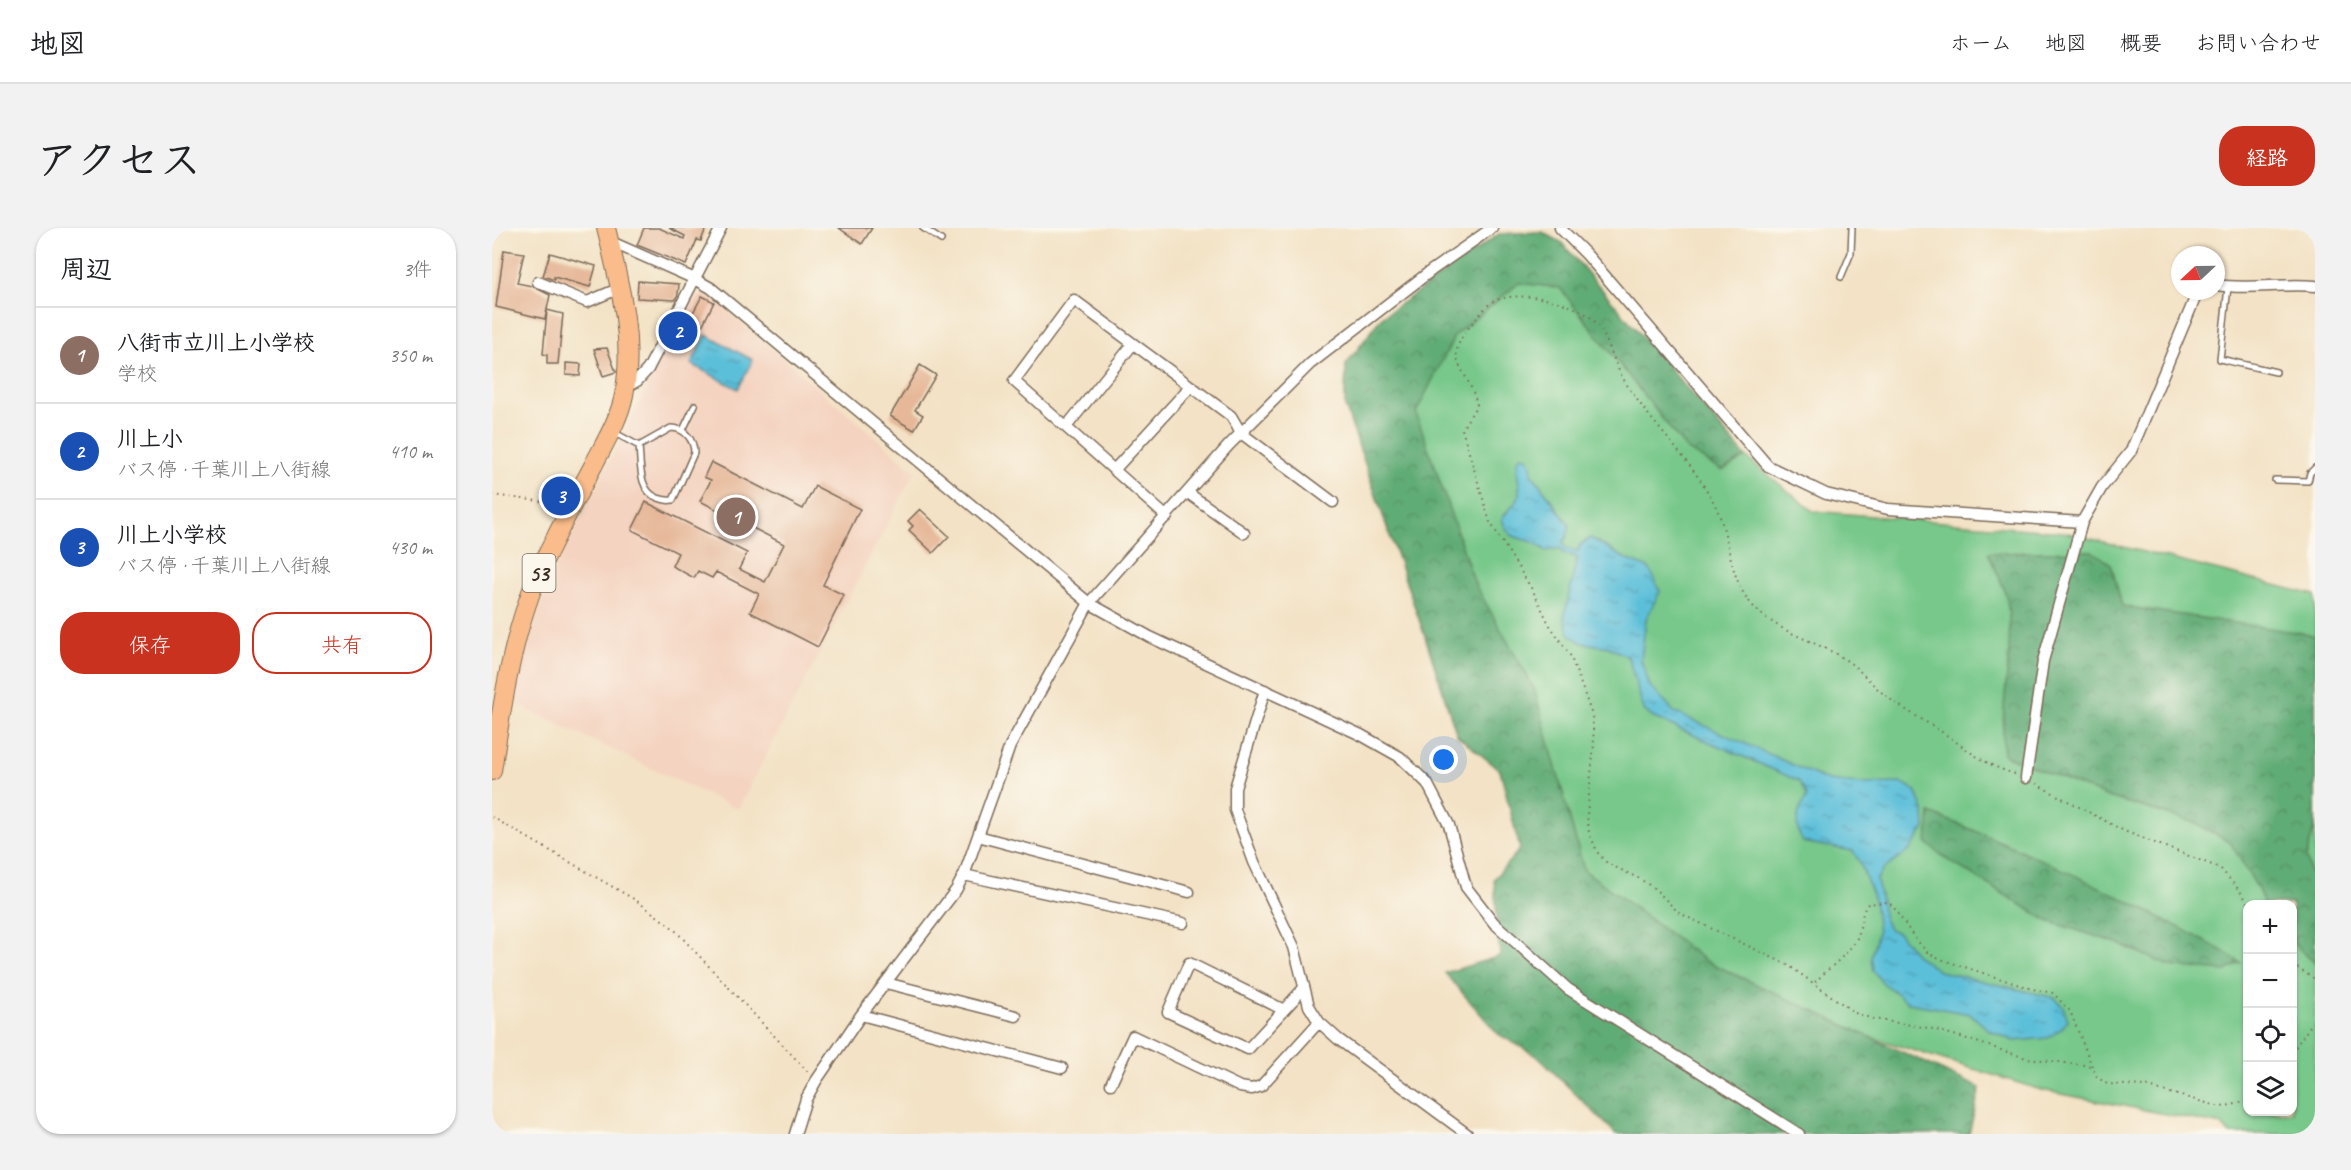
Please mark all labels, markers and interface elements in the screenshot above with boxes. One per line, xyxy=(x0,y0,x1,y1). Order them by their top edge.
text: 地図 xyxy=(30,26,86,61)
text: ホーム xyxy=(1950,30,2012,56)
text: 地図 xyxy=(2045,30,2087,56)
text: 概要 xyxy=(2120,30,2162,56)
text: お問い合わせ xyxy=(2195,30,2321,56)
button: 経路 xyxy=(2219,126,2315,186)
text: アクセス xyxy=(36,134,201,187)
north arrow xyxy=(2171,246,2225,300)
text: 周辺 xyxy=(60,253,112,286)
text: 3件 xyxy=(403,257,432,282)
pin: 2 xyxy=(658,308,698,354)
text: 八街市立川上小学校 xyxy=(117,329,315,357)
text: 1 xyxy=(75,343,84,368)
text: 350 m xyxy=(389,343,432,368)
text: 学校 xyxy=(117,361,157,386)
text: 川上小 xyxy=(117,425,183,453)
text: 2 xyxy=(75,439,84,464)
text: 410 m xyxy=(389,439,432,464)
text: バス停 · 千葉川上八街線 xyxy=(117,457,330,482)
pin: 3 xyxy=(542,474,580,518)
pin: 1 xyxy=(716,494,756,540)
text: 川上小学校 xyxy=(117,521,227,549)
text: 3 xyxy=(75,535,84,560)
text: 430 m xyxy=(389,535,432,560)
text: バス停 · 千葉川上八街線 xyxy=(117,553,330,578)
road number: 53 xyxy=(522,554,555,592)
button: 保存 xyxy=(60,612,240,674)
button: 共有 xyxy=(252,612,432,674)
your location xyxy=(1429,745,1458,774)
map controls xyxy=(2243,900,2297,1116)
button: + xyxy=(2243,900,2297,954)
button: − xyxy=(2243,954,2297,1008)
button: locate xyxy=(2243,1008,2297,1062)
button: layers xyxy=(2243,1062,2297,1116)

